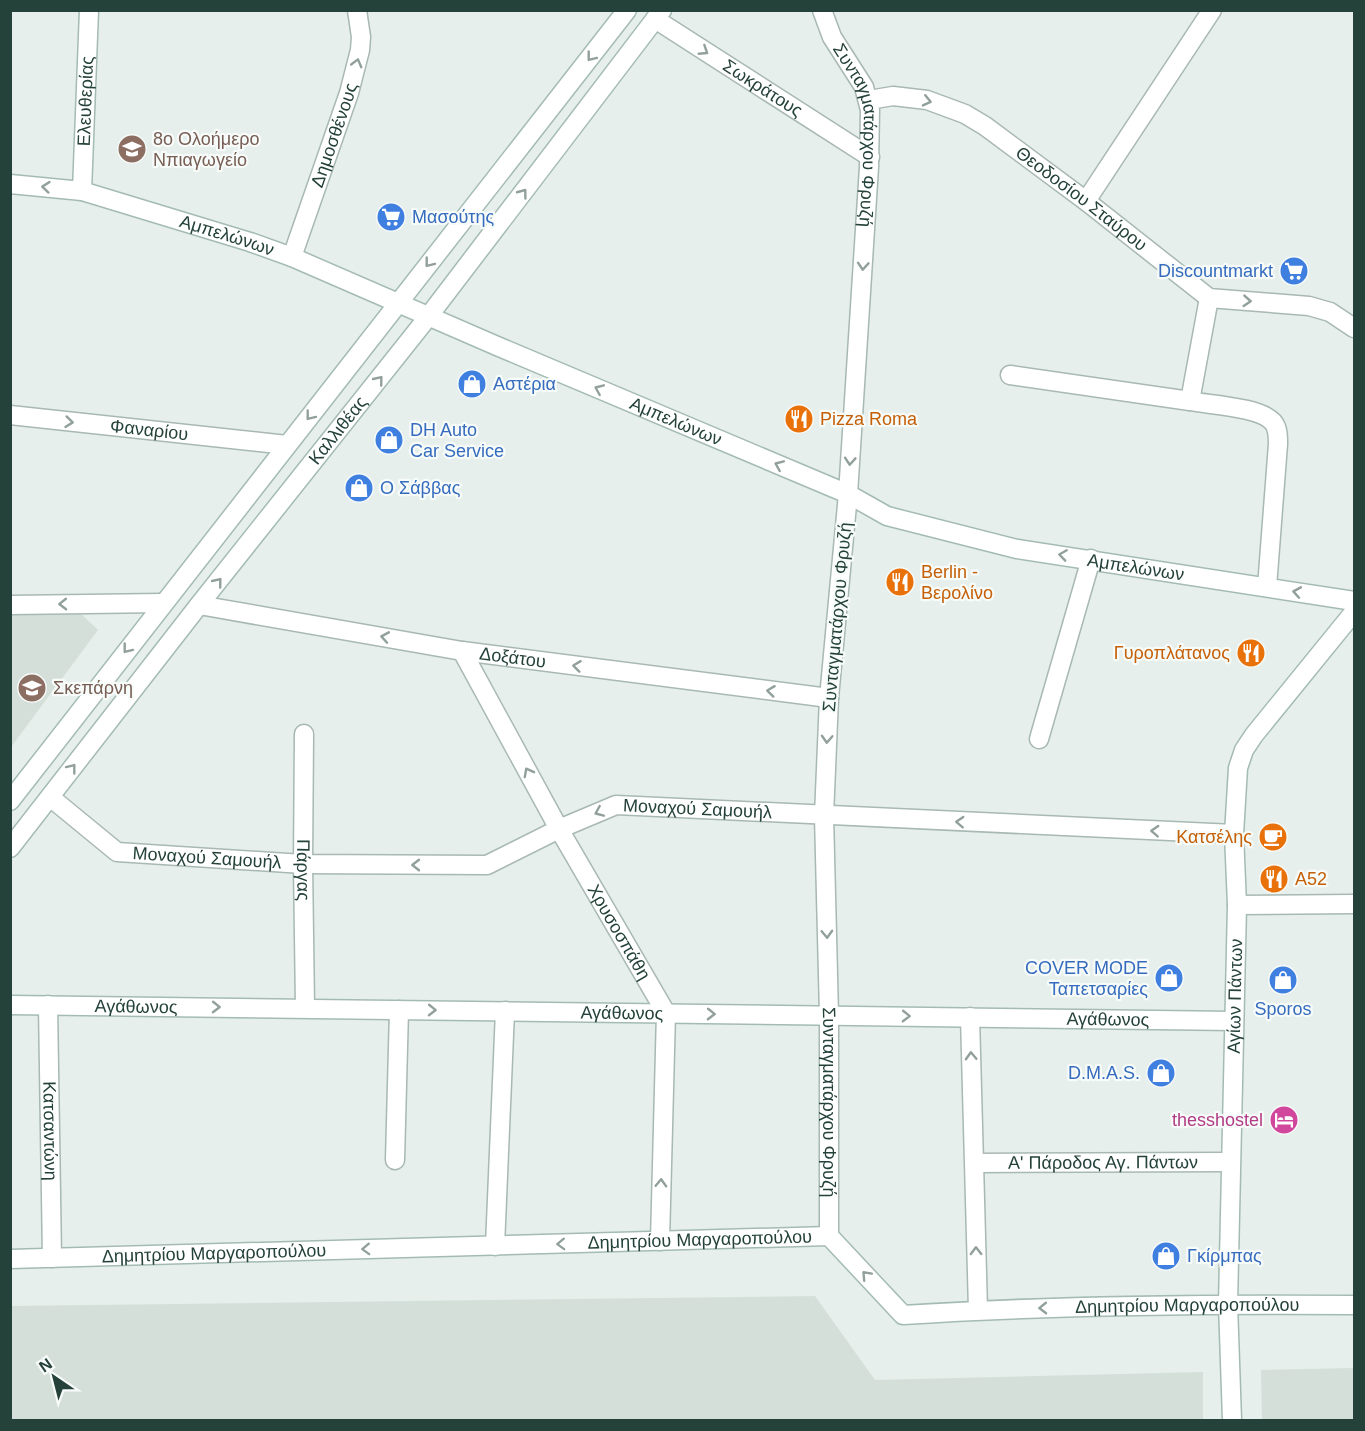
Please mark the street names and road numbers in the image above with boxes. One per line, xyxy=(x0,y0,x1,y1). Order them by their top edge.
street label: Συνταγματάρχου Φρυζή xyxy=(829,40,881,228)
street label: Ελευθερίας xyxy=(74,55,97,147)
street label: Σωκράτους xyxy=(719,55,806,121)
street label: Δημοσθένους xyxy=(307,81,361,190)
street label: Θεοδοσίου Σταύρου xyxy=(1012,142,1151,255)
street label: Αμπελώνων xyxy=(177,211,277,260)
street label: Καλλιθέας xyxy=(305,392,371,468)
street label: Αμπελώνων xyxy=(627,393,725,450)
street label: Φαναρίου xyxy=(109,416,189,444)
street label: Συνταγματάρχου Φρυζή xyxy=(819,521,855,713)
street label: Αμπελώνων xyxy=(1086,550,1186,585)
street label: Δοξάτου xyxy=(478,643,547,672)
street label: Μοναχού Σαμουήλ xyxy=(623,795,772,822)
street label: Πάργας xyxy=(293,839,314,901)
street label: Μοναχού Σαμουήλ xyxy=(132,843,282,873)
street label: Χρυσοσπάθη xyxy=(583,881,654,983)
street label: Αγίων Πάντων xyxy=(1224,938,1246,1054)
street label: Αγάθωνος xyxy=(94,996,178,1017)
street label: Αγάθωνος xyxy=(580,1002,664,1024)
street label: Συνταγματάρχου Φρυζή xyxy=(819,1007,839,1198)
street label: Αγάθωνος xyxy=(1066,1009,1150,1030)
street label: Κατσαντώνη xyxy=(39,1081,61,1181)
street label: Α' Πάροδος Αγ. Πάντων xyxy=(1008,1152,1198,1173)
street label: Δημητρίου Μαργαροπούλου xyxy=(587,1226,812,1253)
street label: Δημητρίου Μαργαροπούλου xyxy=(101,1240,326,1266)
street label: Δημητρίου Μαργαροπούλου xyxy=(1075,1295,1299,1317)

